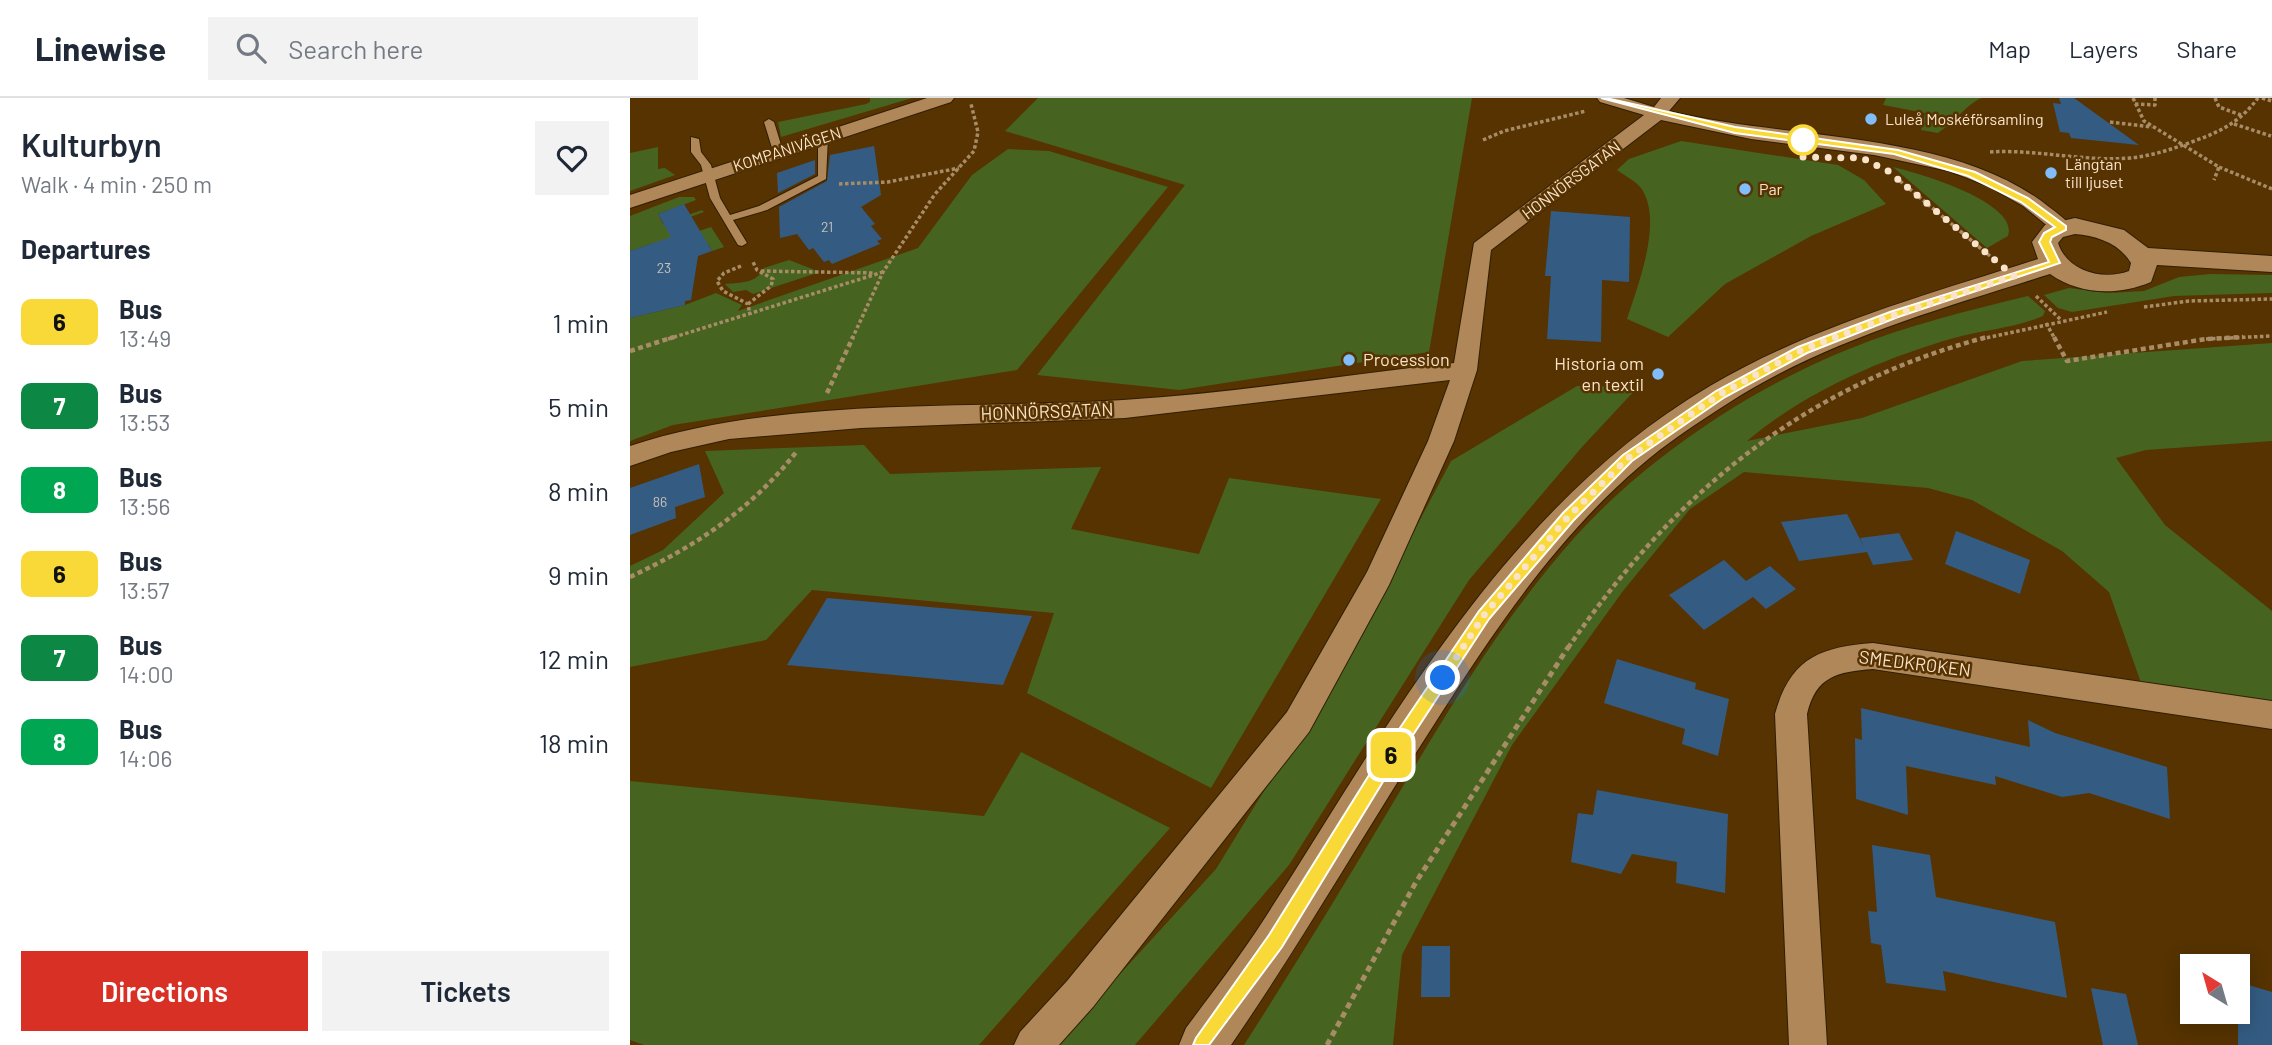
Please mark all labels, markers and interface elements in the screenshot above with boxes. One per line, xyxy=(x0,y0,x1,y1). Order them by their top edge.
search box xyxy=(208,17,698,80)
text: Linewise xyxy=(35,28,166,68)
icon: search xyxy=(232,29,270,67)
text: Search here xyxy=(288,33,423,64)
text: Map xyxy=(1988,34,2031,63)
text: Layers xyxy=(2069,34,2138,63)
text: Share xyxy=(2176,34,2237,63)
place label: Luleå Moskéförsamling xyxy=(1885,109,2043,128)
marker: Luleå Moskéförsamling xyxy=(1863,111,1879,127)
button: heart xyxy=(535,121,609,195)
street label: KOMPANIVÄGEN xyxy=(730,122,843,175)
text: Kulturbyn xyxy=(21,124,162,164)
unlabelled marker xyxy=(1788,125,1818,155)
street label: HONNÖRSGATAN xyxy=(1518,136,1624,223)
place label: Längtan till ljuset xyxy=(2065,154,2124,191)
marker: Längtan till ljuset xyxy=(2043,165,2059,181)
text: Walk · 4 min · 250 m xyxy=(21,170,212,198)
place label: Par xyxy=(1759,179,1783,198)
marker: Par xyxy=(1737,181,1753,197)
house number: 21 xyxy=(821,218,833,235)
text: Departures xyxy=(21,233,151,264)
house number: 23 xyxy=(657,259,671,276)
text: Bus xyxy=(119,293,162,324)
text: 6 xyxy=(53,307,66,336)
text: 1 min xyxy=(553,307,609,338)
text: 13:49 xyxy=(119,324,171,352)
place label: Procession xyxy=(1363,348,1450,370)
marker: Procession xyxy=(1341,352,1357,368)
place label: Historia om en textil xyxy=(1554,352,1644,395)
marker: Historia om en textil xyxy=(1650,366,1666,382)
text: Bus xyxy=(119,377,162,408)
text: 7 xyxy=(54,391,65,420)
text: 5 min xyxy=(548,391,609,422)
street label: HONNÖRSGATAN xyxy=(980,398,1114,424)
text: 13:53 xyxy=(119,408,170,436)
text: Bus xyxy=(119,461,162,492)
text: 8 xyxy=(53,475,66,504)
text: 8 min xyxy=(548,475,609,506)
text: 13:56 xyxy=(119,492,170,520)
house number: 86 xyxy=(653,493,667,510)
text: Bus xyxy=(119,545,162,576)
text: 6 xyxy=(53,559,66,588)
text: 9 min xyxy=(548,559,609,590)
text: 13:57 xyxy=(119,576,169,604)
text: Bus xyxy=(119,629,162,660)
text: 7 xyxy=(54,643,65,672)
text: 12 min xyxy=(539,643,609,674)
street label: SMEDKROKEN xyxy=(1858,645,1972,681)
text: 14:00 xyxy=(119,660,174,688)
your location xyxy=(1425,660,1460,695)
text: Bus xyxy=(119,713,162,744)
text: 8 xyxy=(53,727,66,756)
text: 18 min xyxy=(539,727,609,758)
line badge: 6 xyxy=(1368,732,1414,778)
text: 6 xyxy=(1385,740,1397,769)
text: 14:06 xyxy=(119,744,172,772)
button: Directions xyxy=(21,951,308,1031)
button: Tickets xyxy=(322,951,609,1031)
north arrow xyxy=(2180,954,2250,1024)
map controls xyxy=(2180,954,2250,1024)

